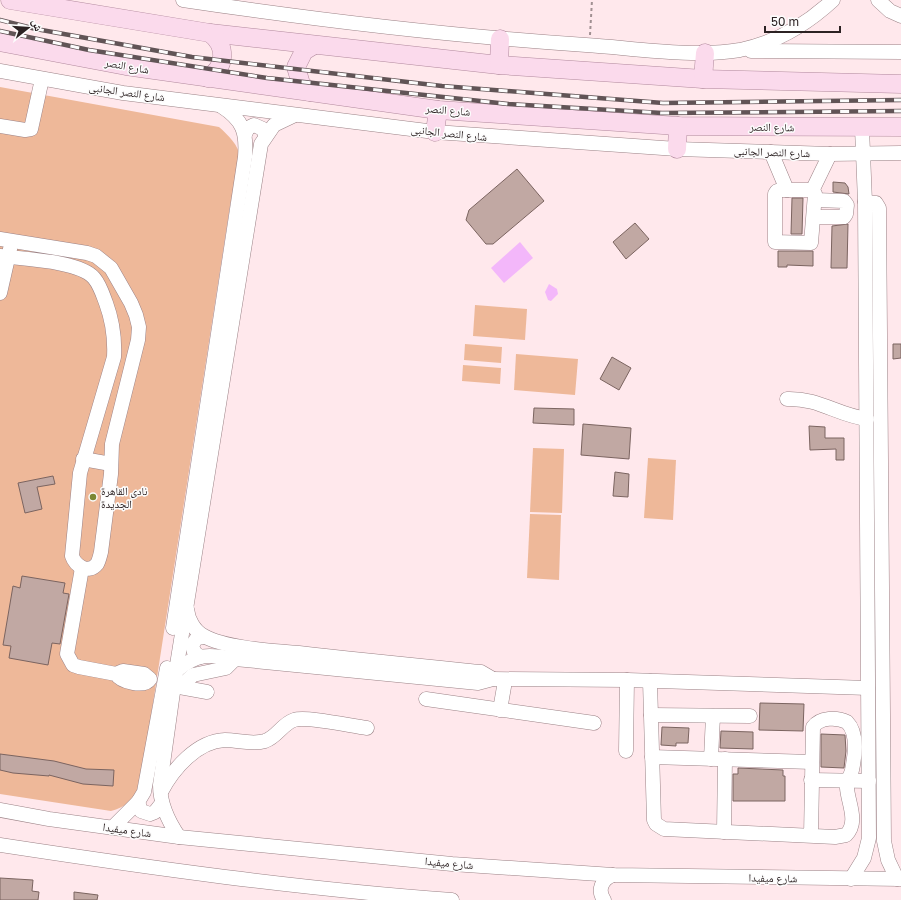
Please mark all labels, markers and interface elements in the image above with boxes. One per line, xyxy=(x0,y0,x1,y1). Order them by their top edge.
north arrow xyxy=(8,8,48,48)
scale bar xyxy=(765,8,840,34)
text: 50 m xyxy=(771,14,799,29)
text: ش xyxy=(28,17,46,33)
street label: شارع النصر xyxy=(103,55,150,77)
street label: شارع النصر الجانبى xyxy=(88,80,166,104)
street label: شارع النصر xyxy=(424,101,471,119)
street label: شارع النصر xyxy=(748,120,795,134)
street label: شارع النصر الجانبى xyxy=(410,122,488,144)
street label: شارع النصر الجانبى xyxy=(734,144,810,160)
place label: نادى القاهرة الجديدة xyxy=(101,484,147,510)
marker: نادى القاهرة الجديدة xyxy=(88,492,98,502)
street label: شارع ميفيدا xyxy=(102,820,152,840)
street label: شارع ميفيدا xyxy=(424,854,474,872)
street label: شارع ميفيدا xyxy=(749,871,797,885)

